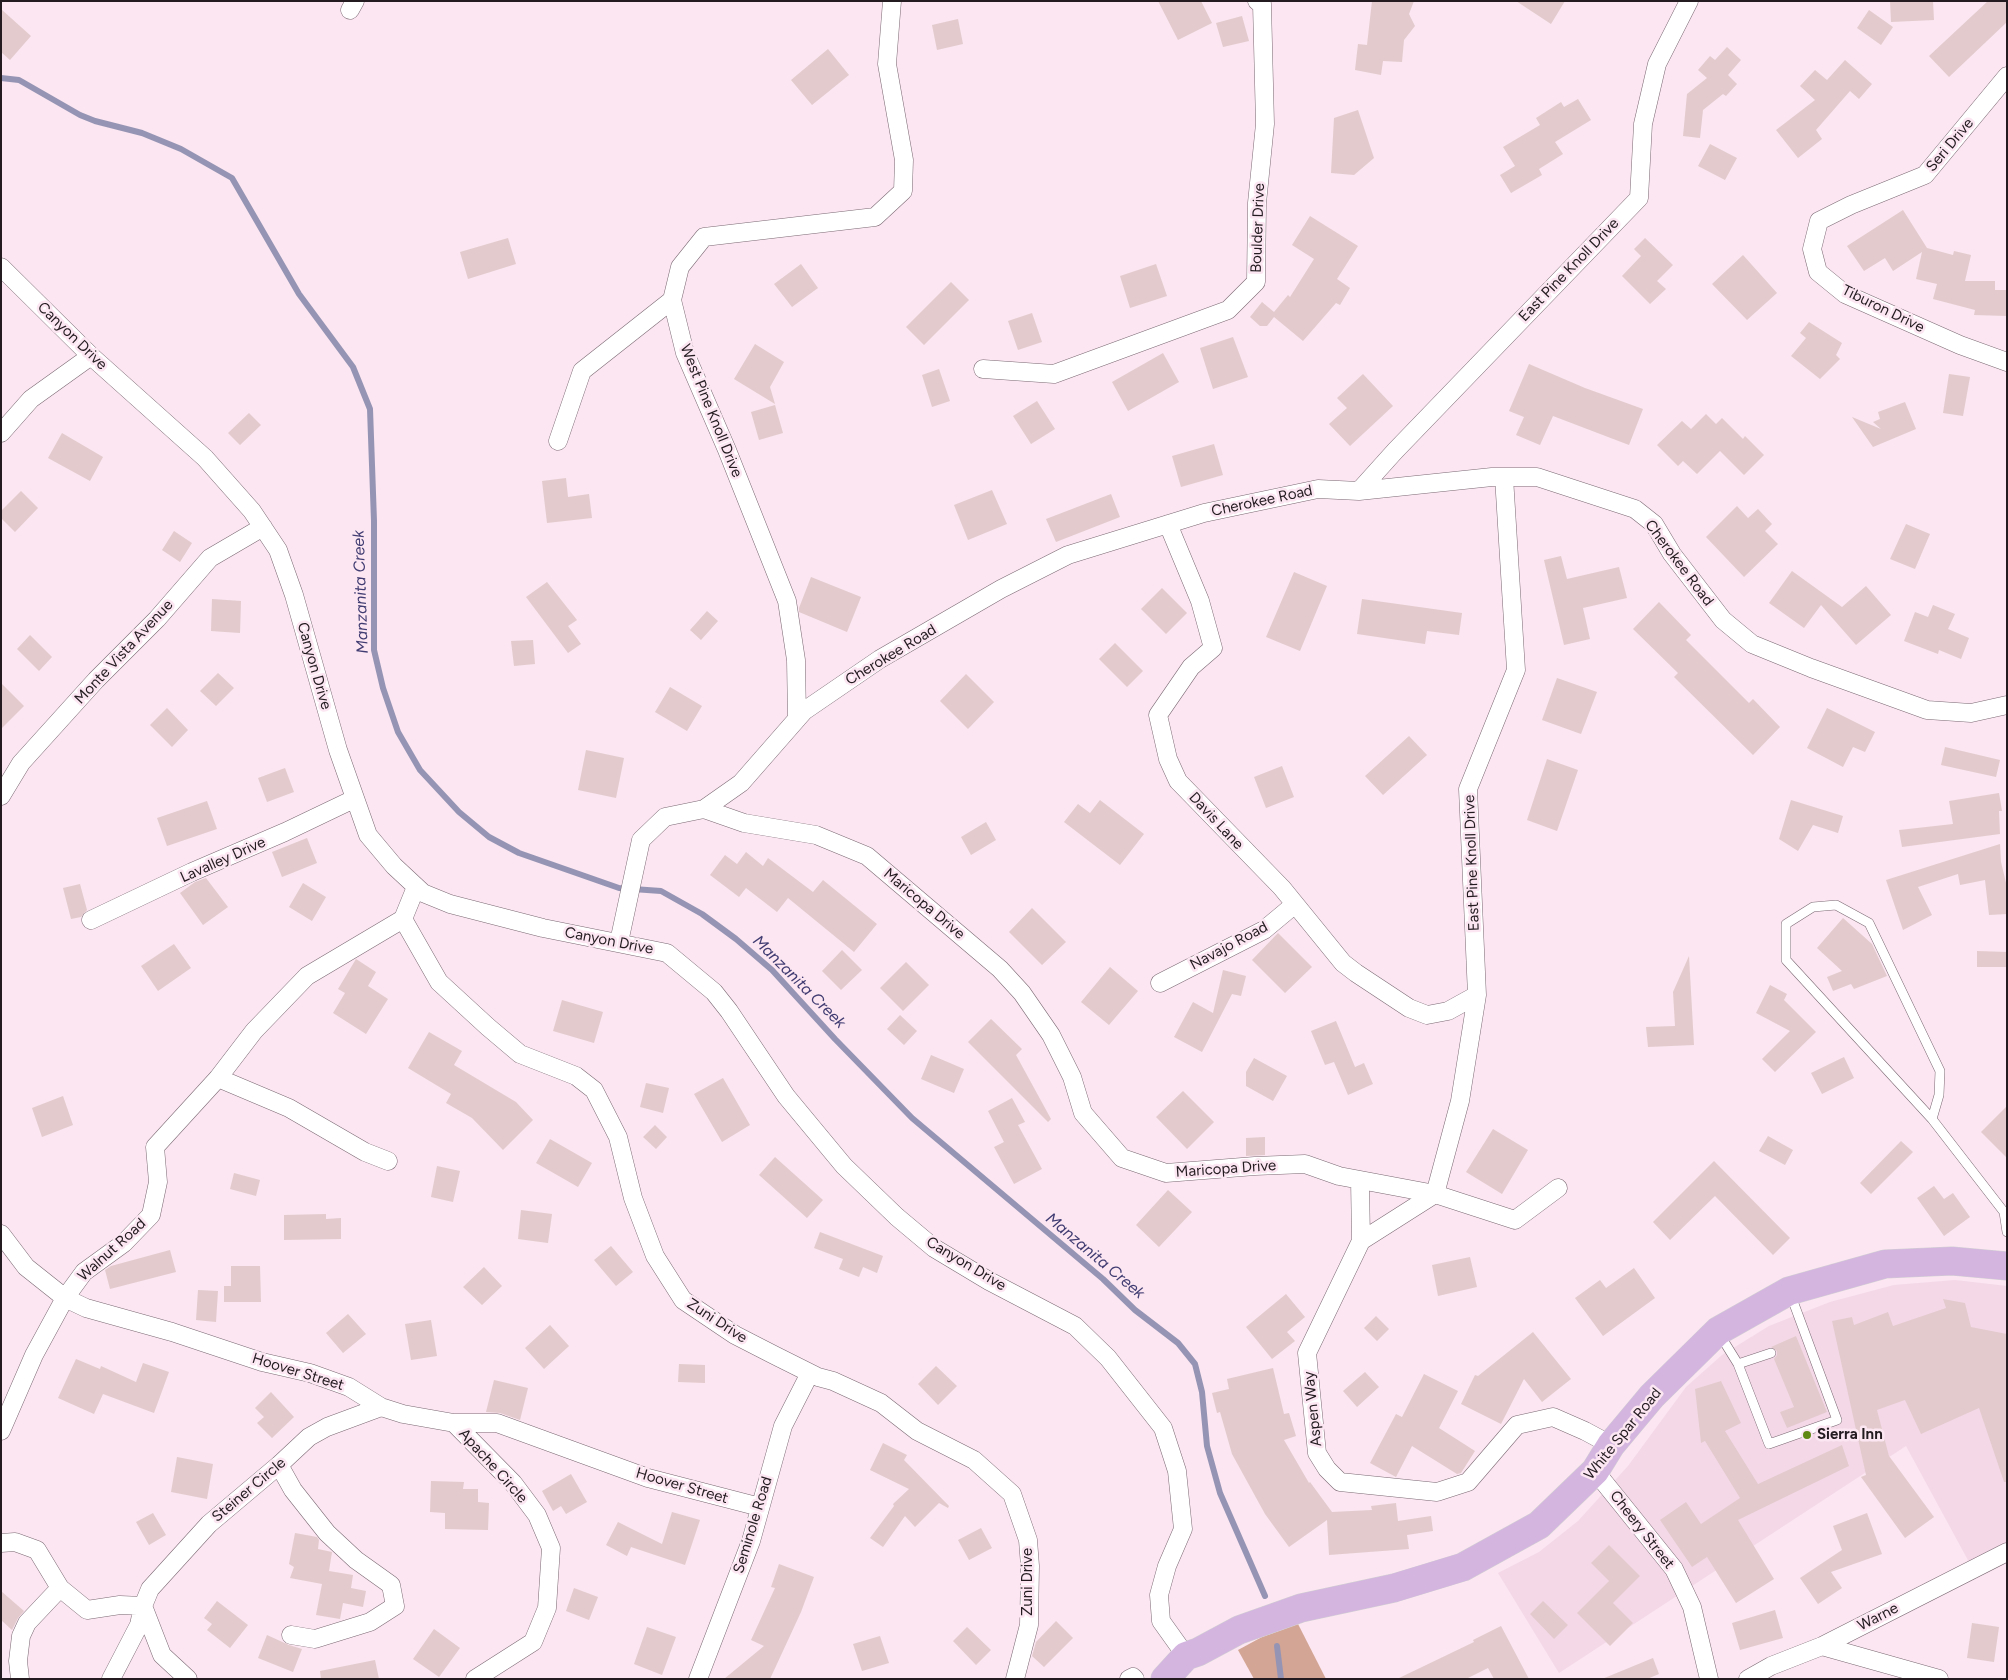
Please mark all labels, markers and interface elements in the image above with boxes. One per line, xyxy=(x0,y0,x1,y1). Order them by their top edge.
street label: Seri Drive xyxy=(1922,115,1978,175)
street label: Boulder Drive xyxy=(1247,183,1269,273)
street label: East Pine Knoll Drive xyxy=(1515,215,1623,325)
street label: Tiburon Drive xyxy=(1839,281,1927,337)
street label: Canyon Drive xyxy=(33,298,111,374)
street label: West Pine Knoll Drive xyxy=(676,342,746,480)
street label: Cherokee Road xyxy=(1210,482,1314,520)
street label: Cherokee Road xyxy=(1641,517,1717,609)
water label: Manzanita Creek xyxy=(349,530,373,654)
street label: Monte Vista Avenue xyxy=(71,596,177,708)
street label: Canyon Drive xyxy=(293,620,335,712)
street label: Cherokee Road xyxy=(842,621,940,689)
street label: Davis Lane xyxy=(1185,789,1247,853)
street label: East Pine Knoll Drive xyxy=(1461,794,1483,932)
street label: Lavalley Drive xyxy=(178,833,268,887)
street label: Maricopa Drive xyxy=(880,865,968,943)
street label: Navajo Road xyxy=(1187,918,1271,974)
street label: Canyon Drive xyxy=(563,924,655,958)
water label: Manzanita Creek xyxy=(749,932,849,1032)
street label: Maricopa Drive xyxy=(1175,1157,1277,1181)
water label: Manzanita Creek xyxy=(1042,1209,1148,1303)
street label: Walnut Road xyxy=(74,1215,150,1285)
street label: Canyon Drive xyxy=(923,1233,1009,1295)
street label: Zuni Drive xyxy=(683,1295,751,1347)
street label: Hoover Street xyxy=(250,1349,346,1395)
street label: Aspen Way xyxy=(1300,1371,1326,1447)
street label: White Spar Road xyxy=(1581,1385,1665,1483)
street label: Apache Circle xyxy=(455,1425,531,1507)
place label: Sierra Inn xyxy=(1817,1426,1883,1444)
marker: Sierra Inn xyxy=(1801,1429,1813,1441)
street label: Steiner Circle xyxy=(208,1454,290,1526)
street label: Hoover Street xyxy=(634,1464,730,1508)
street label: Seminole Road xyxy=(730,1474,776,1576)
street label: Cheery Street xyxy=(1606,1487,1678,1573)
street label: Zuni Drive xyxy=(1019,1548,1037,1616)
street label: Warne xyxy=(1855,1599,1901,1635)

